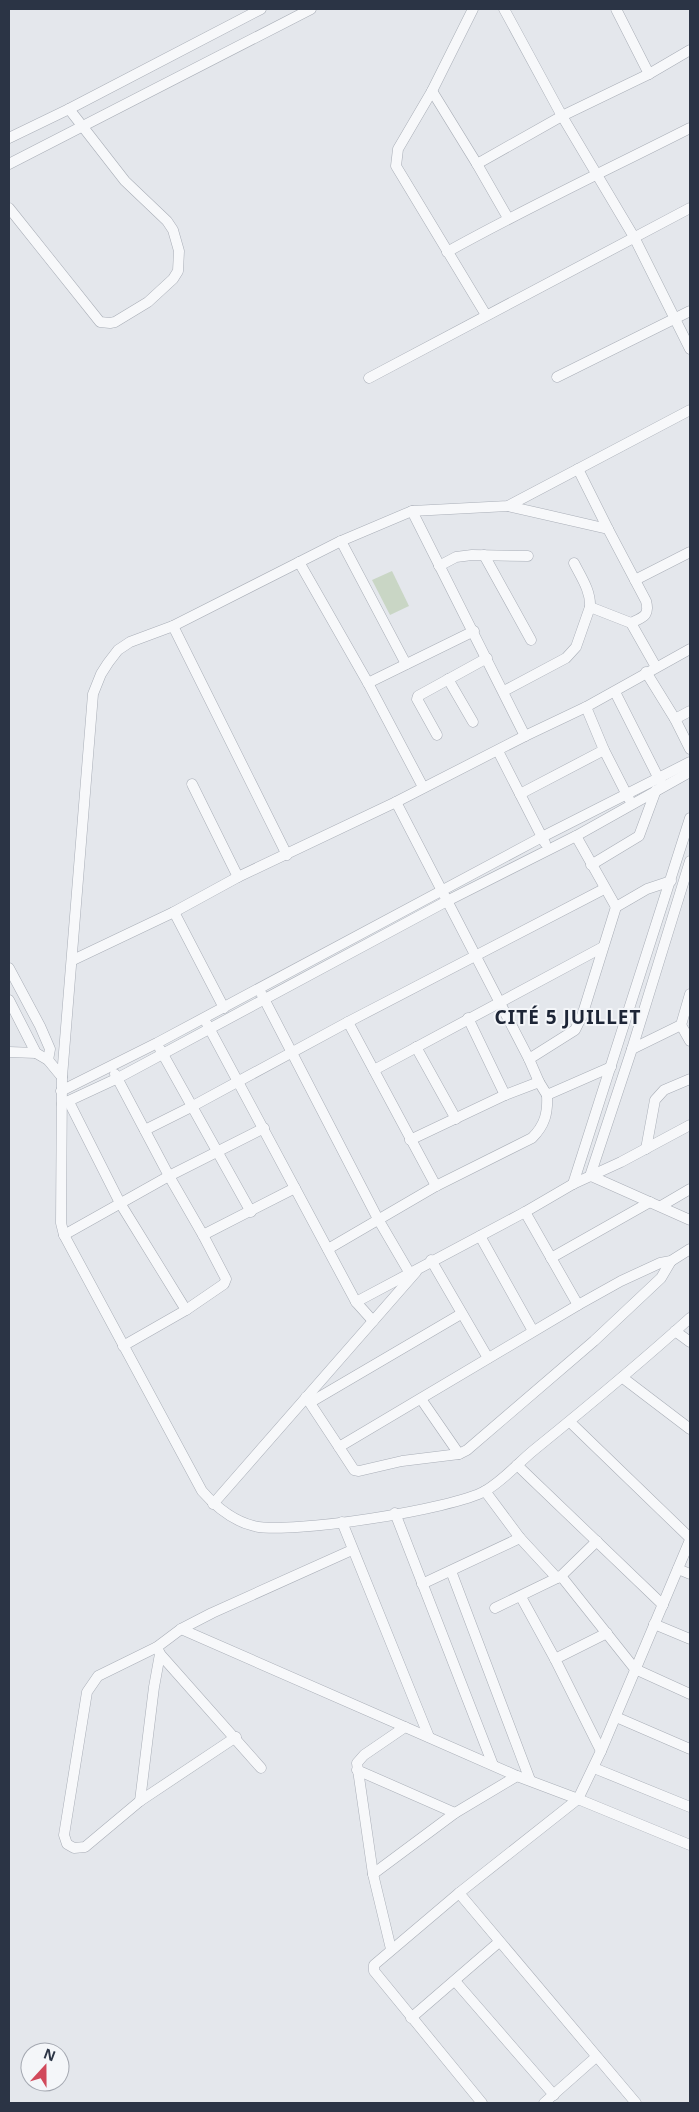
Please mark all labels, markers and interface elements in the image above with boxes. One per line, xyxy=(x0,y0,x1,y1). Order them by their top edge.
district label: CITÉ 5 JUILLET xyxy=(495,1004,641,1030)
north arrow xyxy=(20,2042,70,2092)
text: N xyxy=(41,2043,59,2065)

